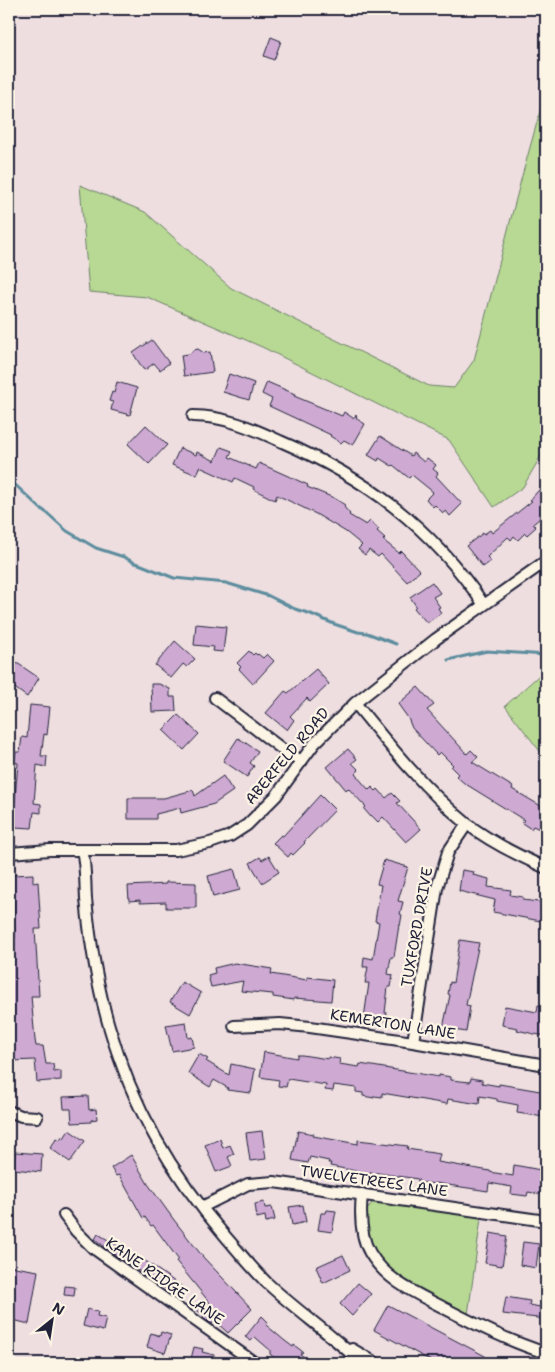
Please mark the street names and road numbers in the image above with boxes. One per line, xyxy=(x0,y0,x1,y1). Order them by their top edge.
street label: ABERFELD ROAD xyxy=(240,703,334,809)
street label: TUXFORD DRIVE xyxy=(397,865,437,989)
street label: KEMERTON LANE xyxy=(329,1004,457,1044)
street label: TWELVETREES LANE xyxy=(299,1161,449,1201)
street label: KANE RIDGE LANE xyxy=(102,1233,228,1329)

